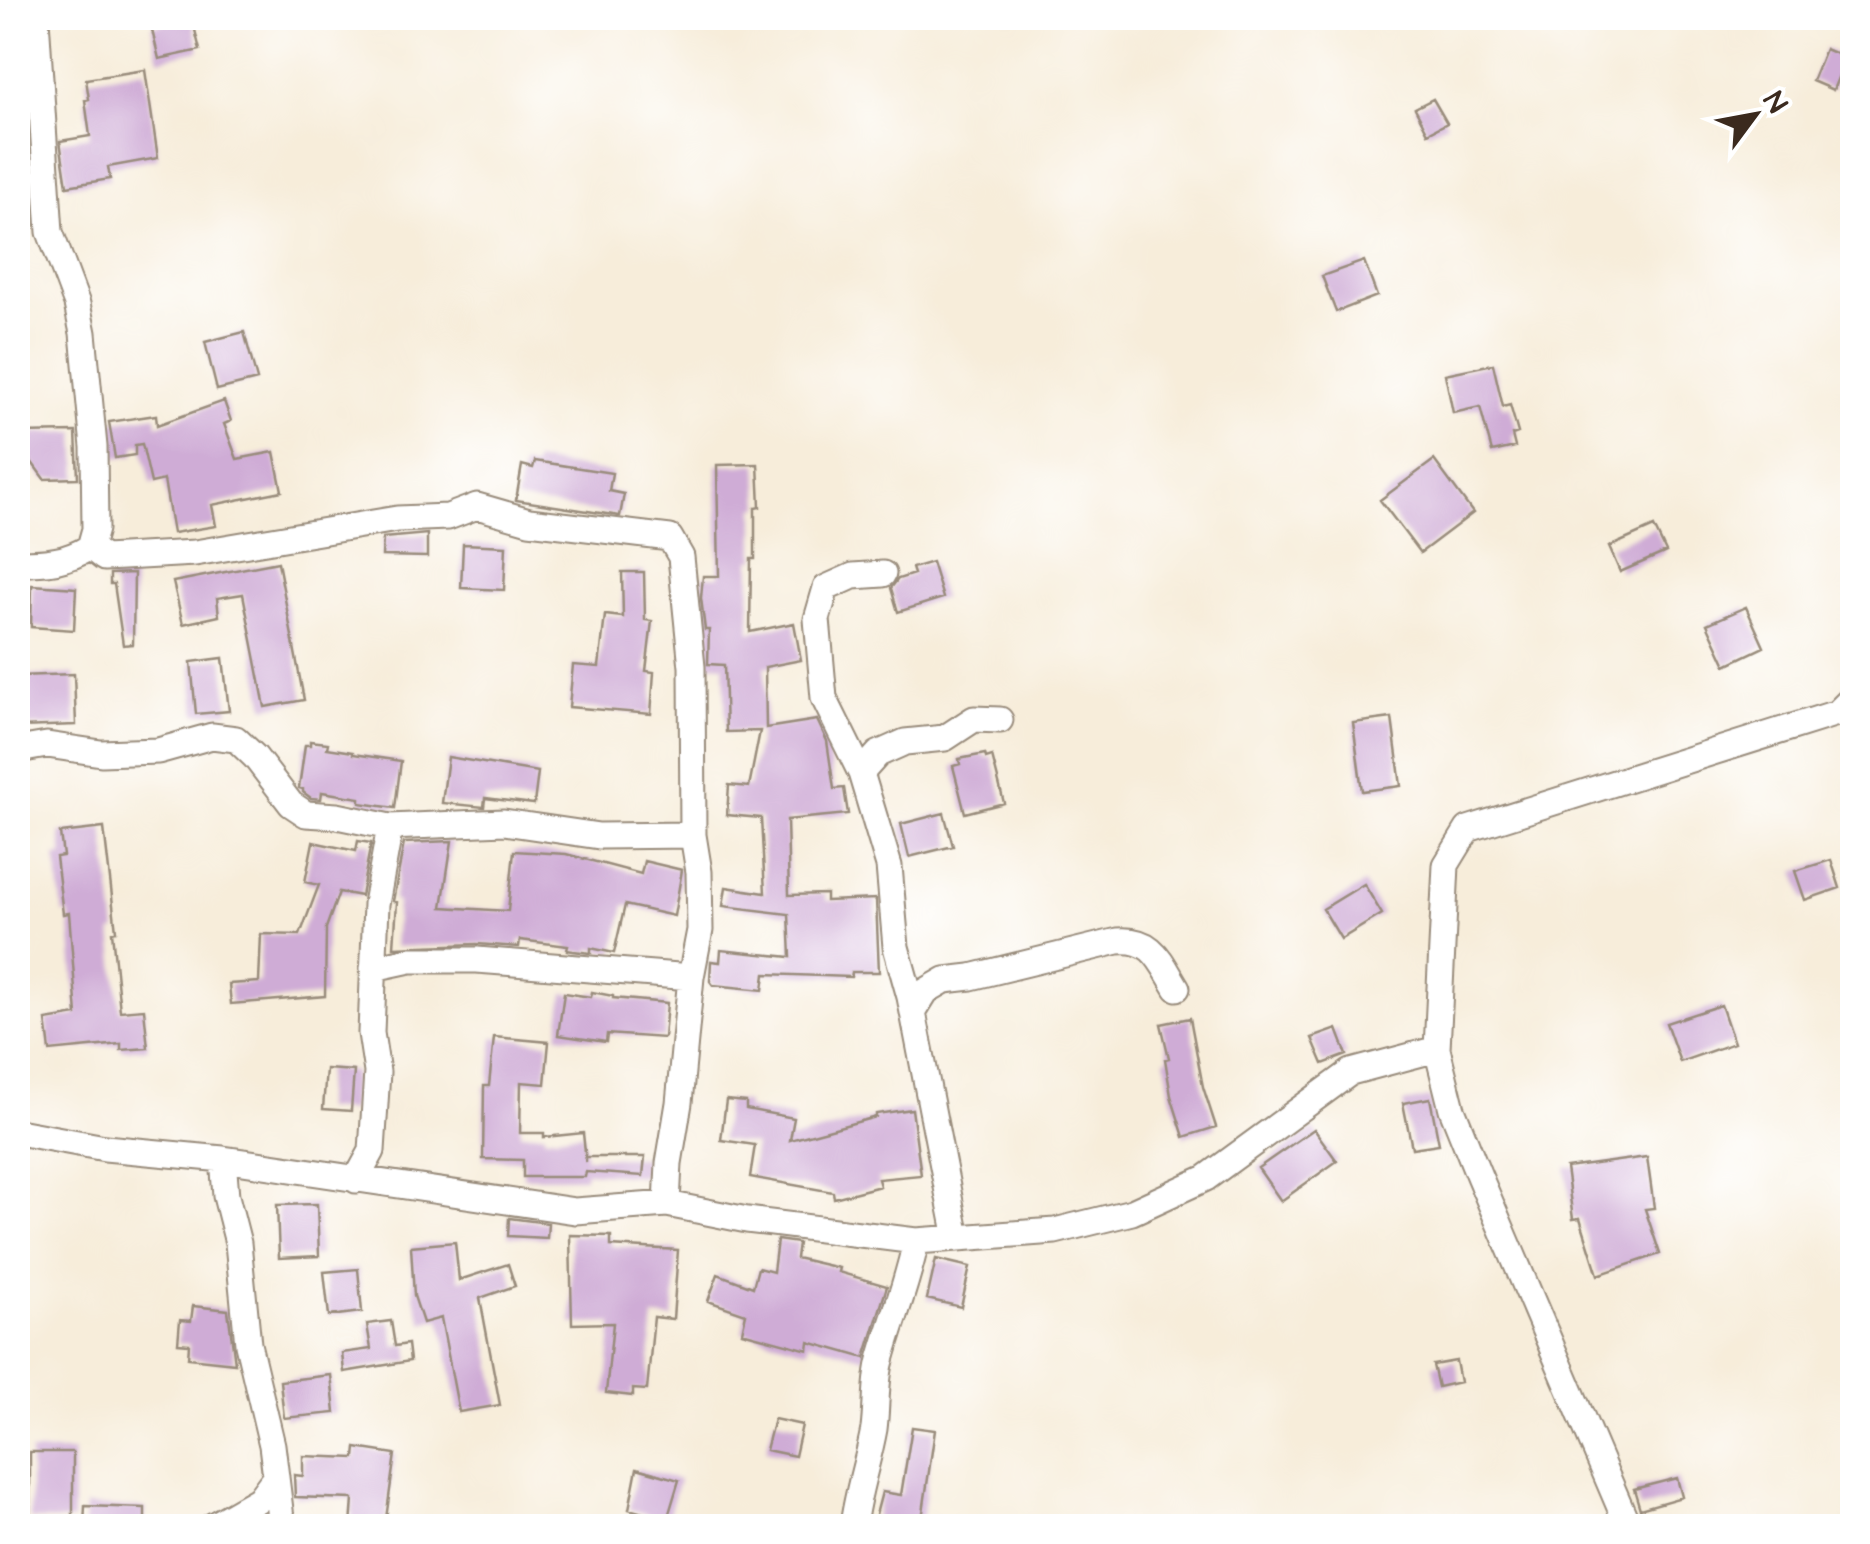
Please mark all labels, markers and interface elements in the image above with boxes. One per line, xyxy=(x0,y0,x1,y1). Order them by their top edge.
north arrow xyxy=(1705,65,1805,165)
text: N xyxy=(1754,85,1796,121)

